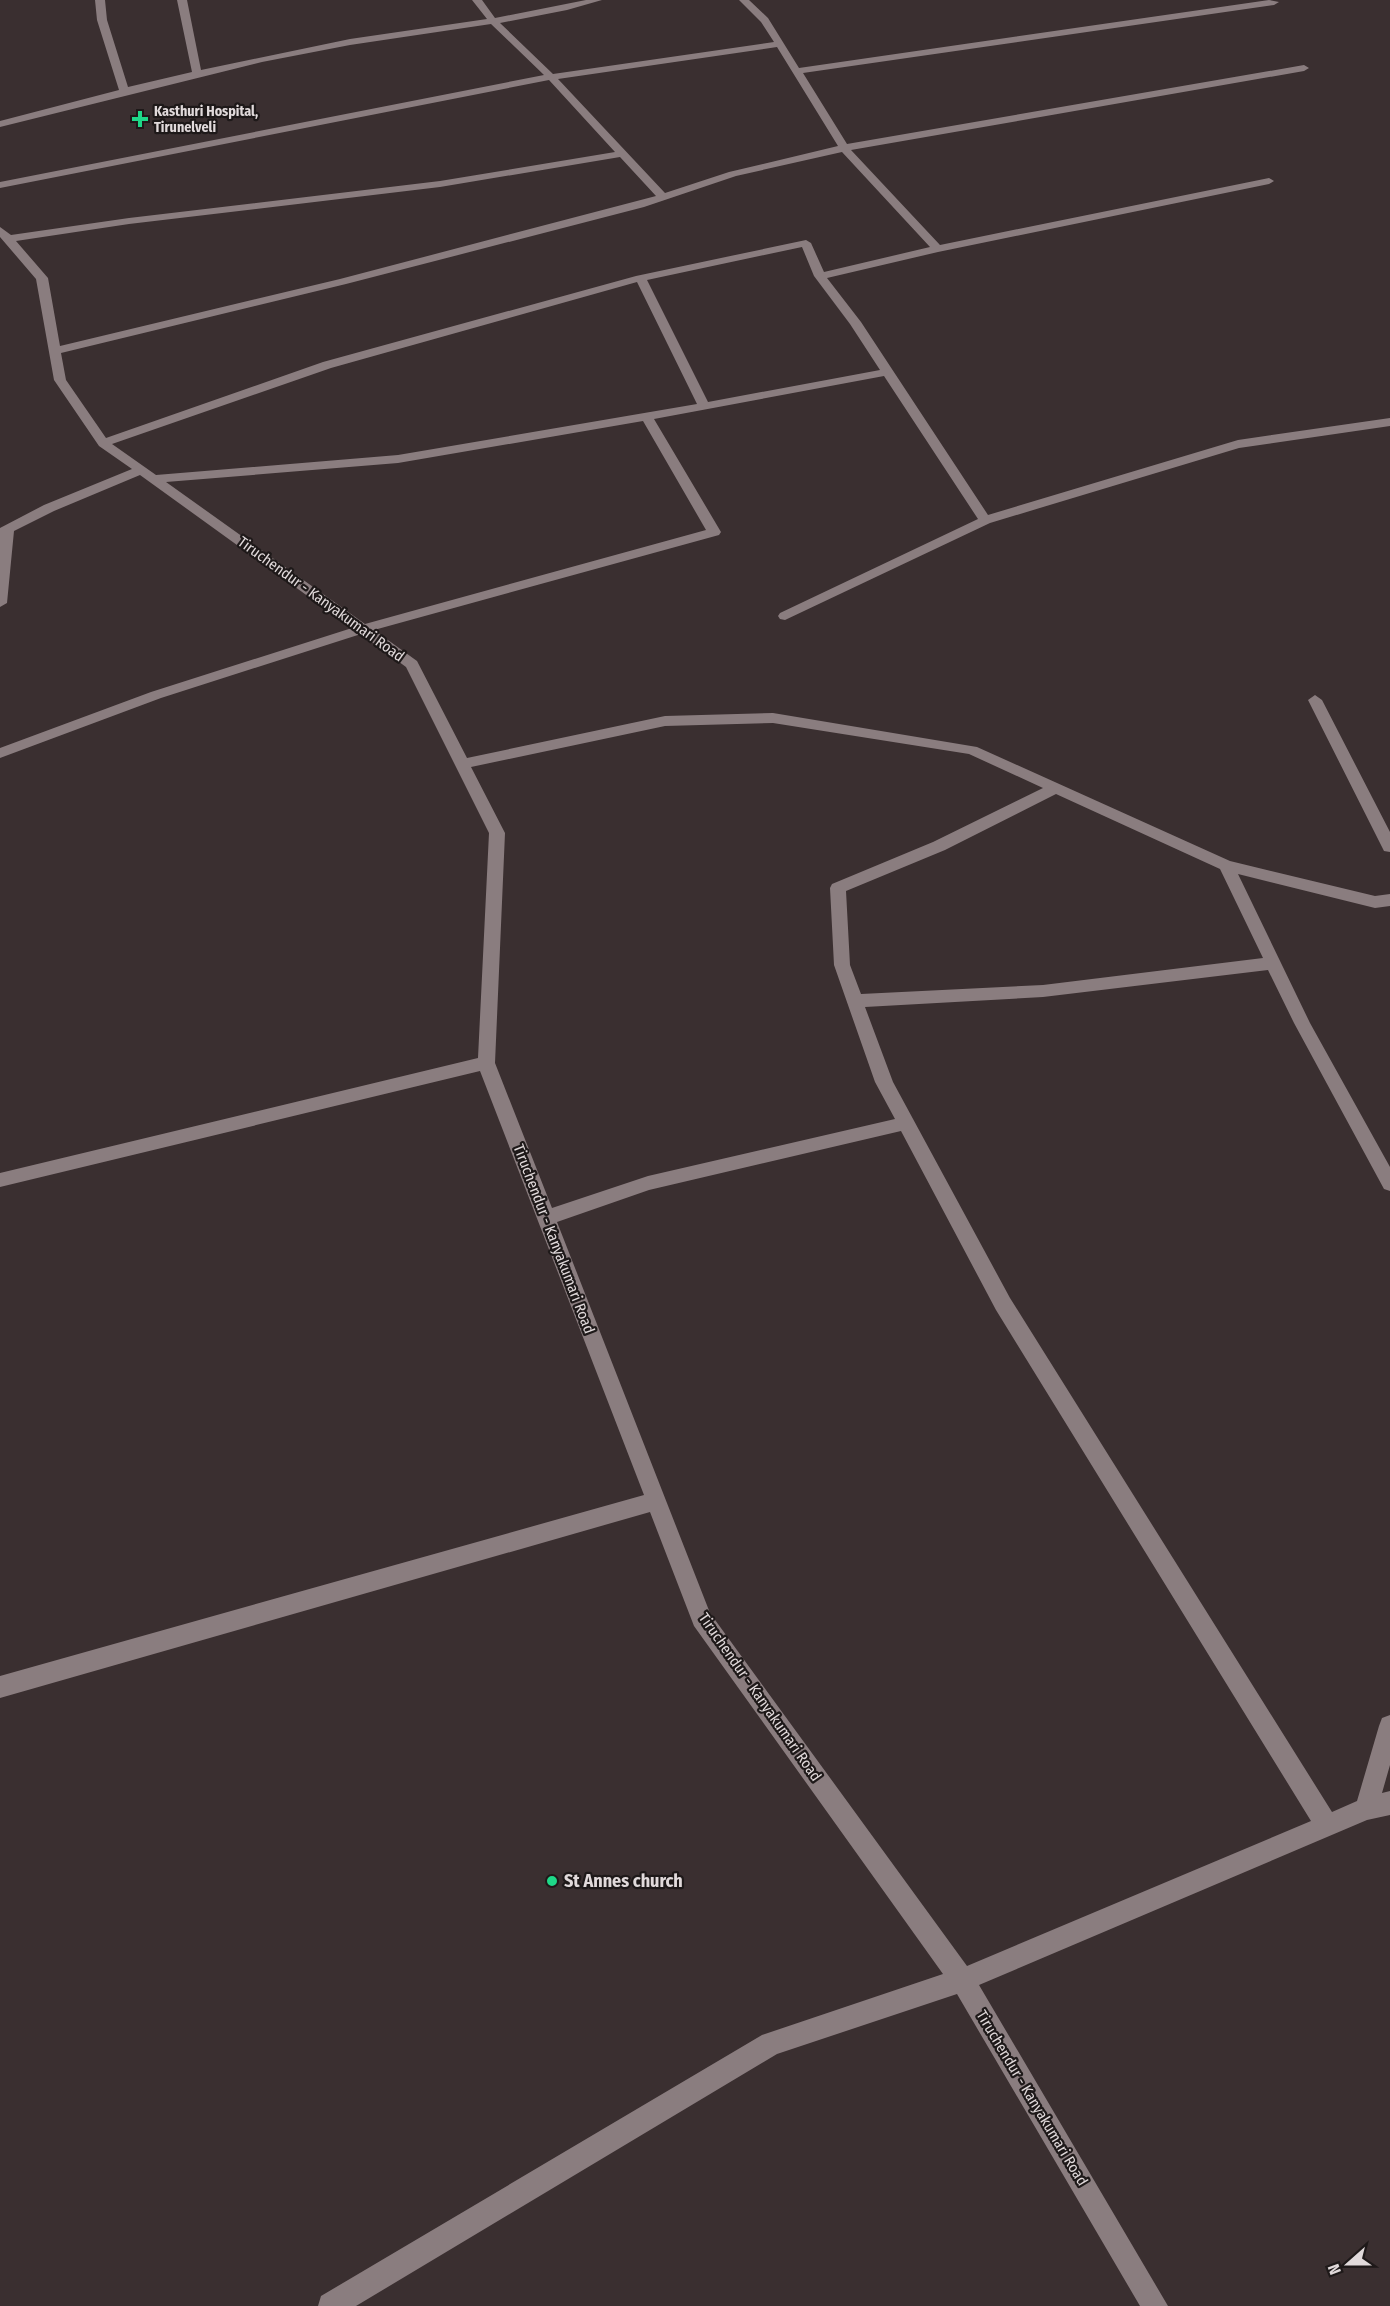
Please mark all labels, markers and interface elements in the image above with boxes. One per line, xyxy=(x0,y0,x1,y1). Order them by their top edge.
place label: Kasthuri Hospital, Tirunelveli xyxy=(154,103,258,136)
marker: Kasthuri Hospital, Tirunelveli xyxy=(131,110,149,128)
street label: Tiruchendur - Kanyakumari Road xyxy=(234,533,408,665)
street label: Tiruchendur - Kanyakumari Road xyxy=(510,1142,598,1336)
street label: Tiruchendur - Kanyakumari Road xyxy=(695,1609,825,1785)
place label: St Annes church xyxy=(564,1870,683,1892)
marker: St Annes church xyxy=(545,1874,559,1888)
street label: Tiruchendur - Kanyakumari Road xyxy=(972,2007,1092,2189)
north arrow xyxy=(1318,2234,1378,2294)
text: N xyxy=(1324,2261,1345,2277)

